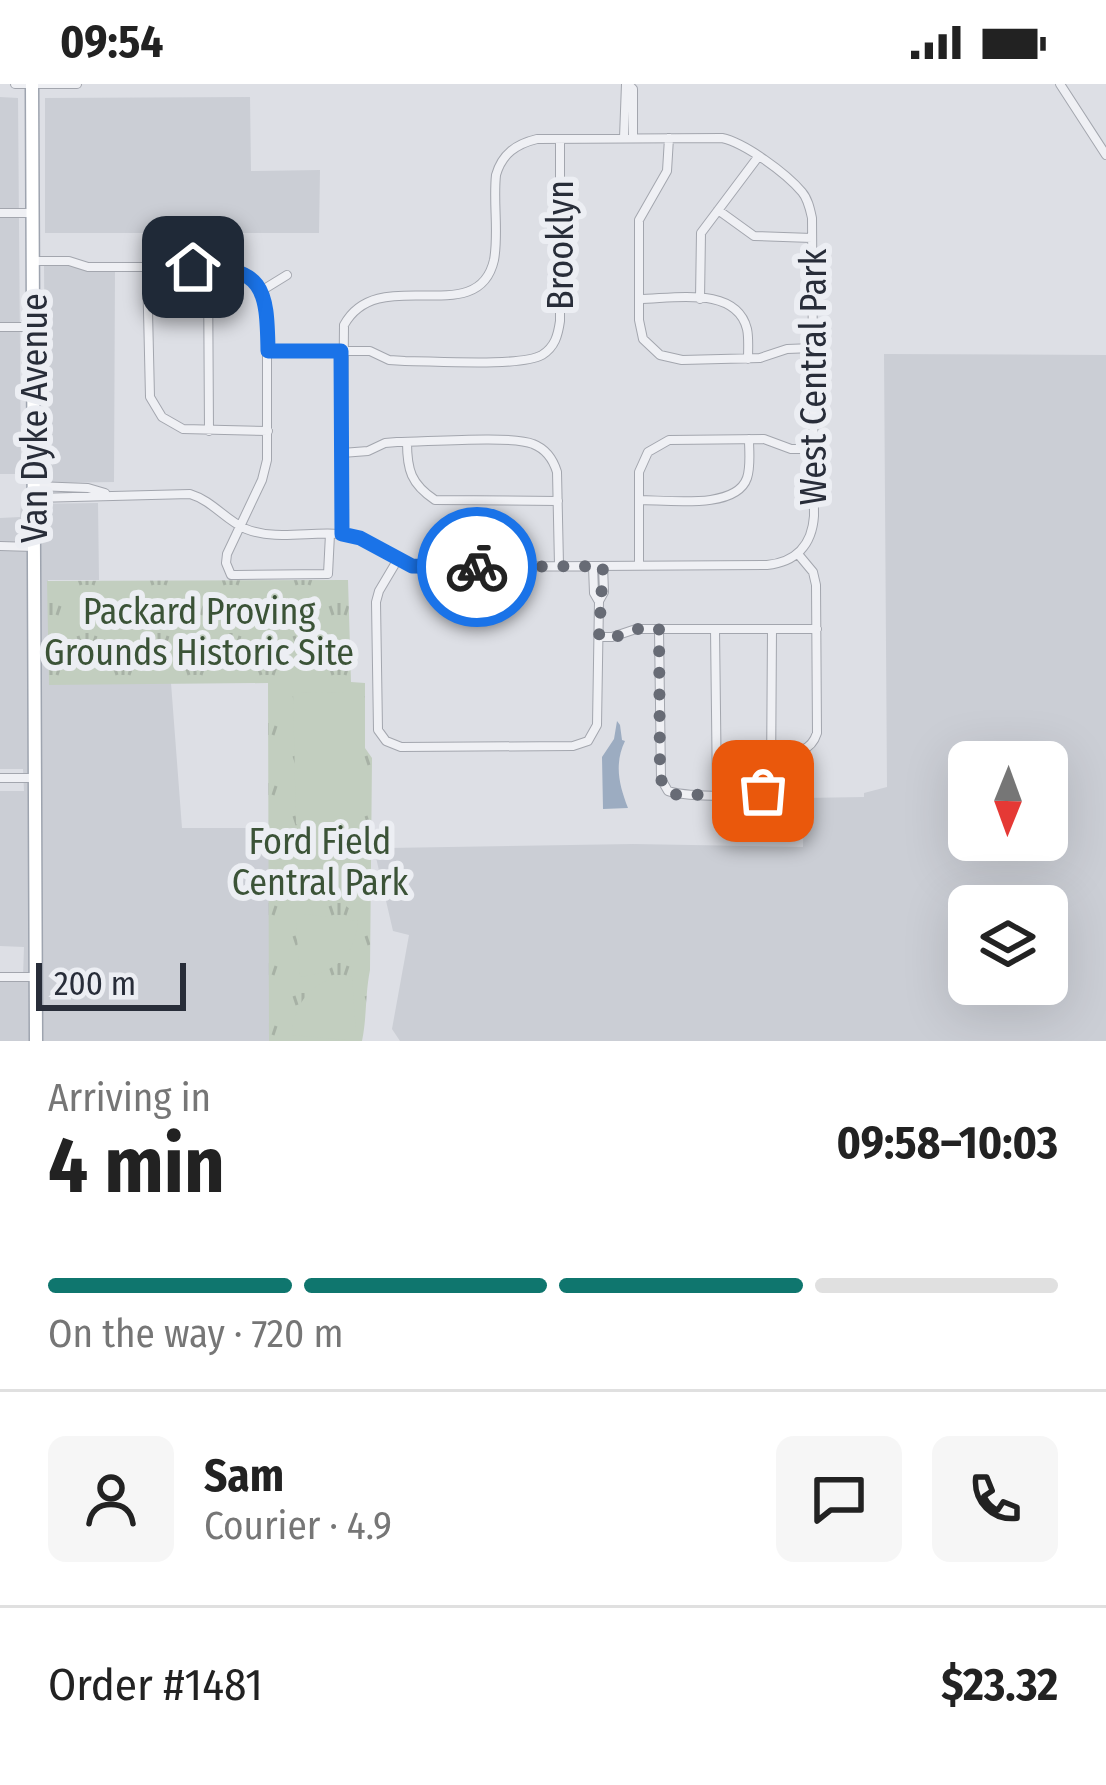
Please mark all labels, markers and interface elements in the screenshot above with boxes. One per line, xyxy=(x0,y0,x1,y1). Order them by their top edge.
text: 09:54 xyxy=(60,15,163,69)
street label: Brooklyn xyxy=(539,180,583,310)
pin xyxy=(142,216,244,318)
icon: home xyxy=(160,234,226,300)
street label: West Central Park xyxy=(792,248,836,505)
street label: Van Dyke Avenue xyxy=(13,293,57,543)
courier xyxy=(417,507,537,627)
icon: bike xyxy=(444,534,510,600)
park label: Packard Proving Grounds Historic Site xyxy=(44,590,354,675)
pin xyxy=(712,740,814,842)
north arrow xyxy=(948,741,1068,861)
map controls xyxy=(948,741,1068,1005)
icon: bag xyxy=(730,758,796,824)
park label: Ford Field Central Park xyxy=(232,820,409,905)
button: layers xyxy=(948,885,1068,1005)
scale bar xyxy=(36,957,186,1010)
text: 200 m xyxy=(54,964,136,1004)
text: Arriving in xyxy=(48,1075,211,1121)
text: 09:58–10:03 xyxy=(836,1116,1058,1170)
text: 4 min xyxy=(48,1119,225,1213)
text: On the way · 720 m xyxy=(48,1311,344,1357)
button: person xyxy=(48,1436,174,1562)
button: chat xyxy=(776,1436,902,1562)
button: phone xyxy=(932,1436,1058,1562)
text: Sam xyxy=(204,1449,284,1503)
text: Courier · 4.9 xyxy=(204,1503,392,1549)
text: Order #1481 xyxy=(48,1658,263,1712)
text: $23.32 xyxy=(941,1658,1058,1712)

